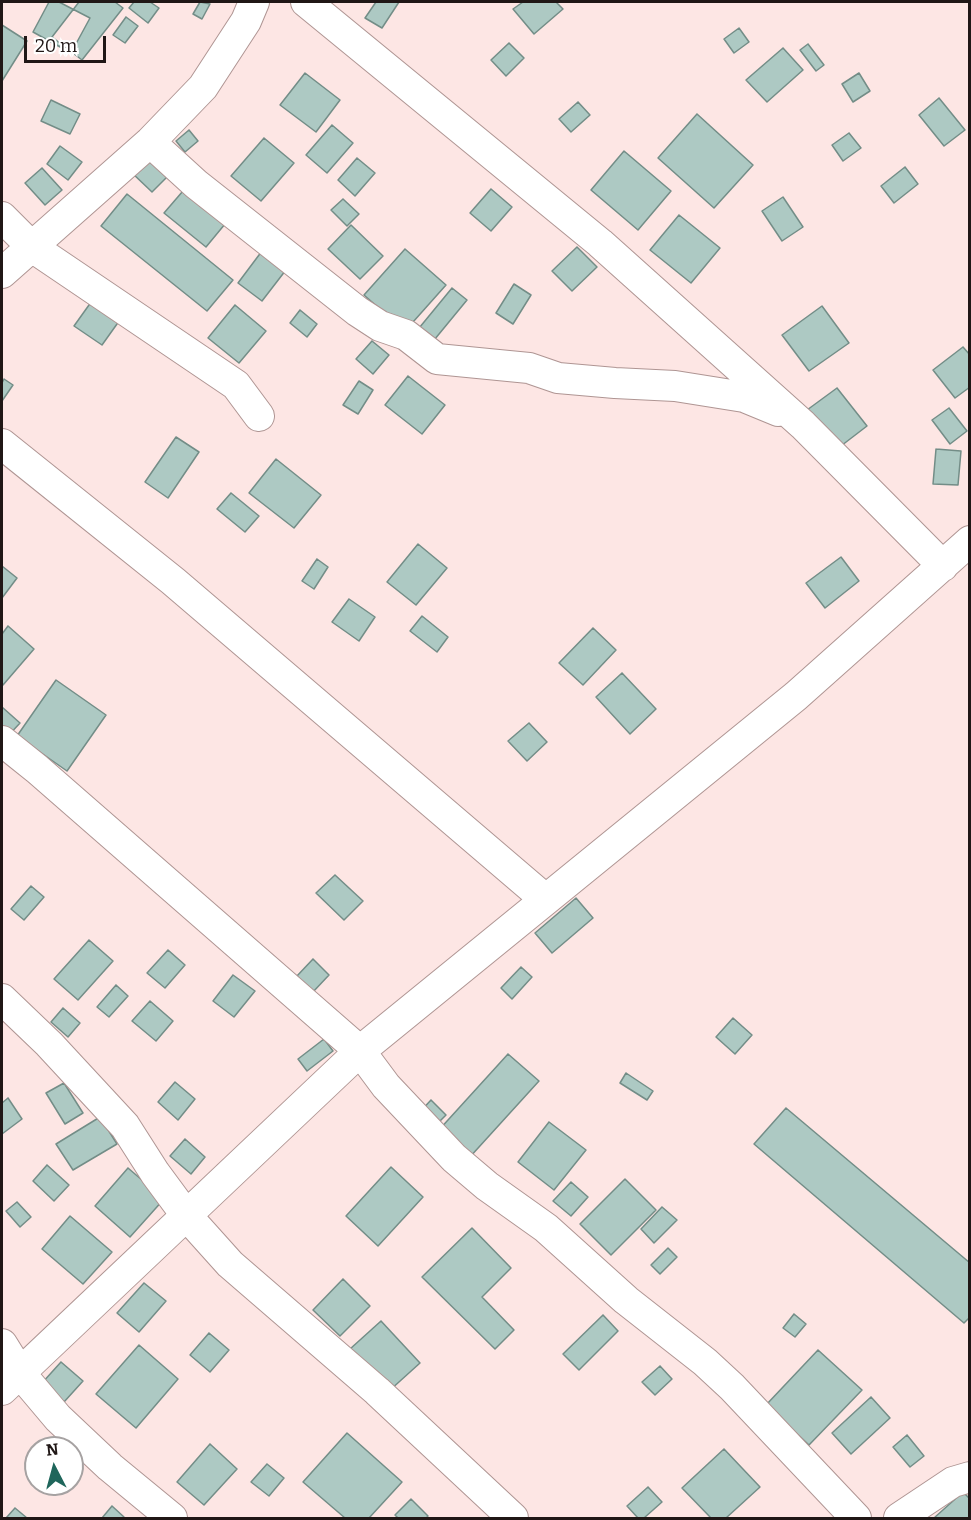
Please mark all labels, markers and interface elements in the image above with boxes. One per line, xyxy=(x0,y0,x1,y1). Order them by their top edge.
scale bar xyxy=(27,24,110,62)
text: 20 m xyxy=(35,35,77,57)
north arrow xyxy=(24,1436,84,1496)
text: N xyxy=(45,1439,59,1460)

